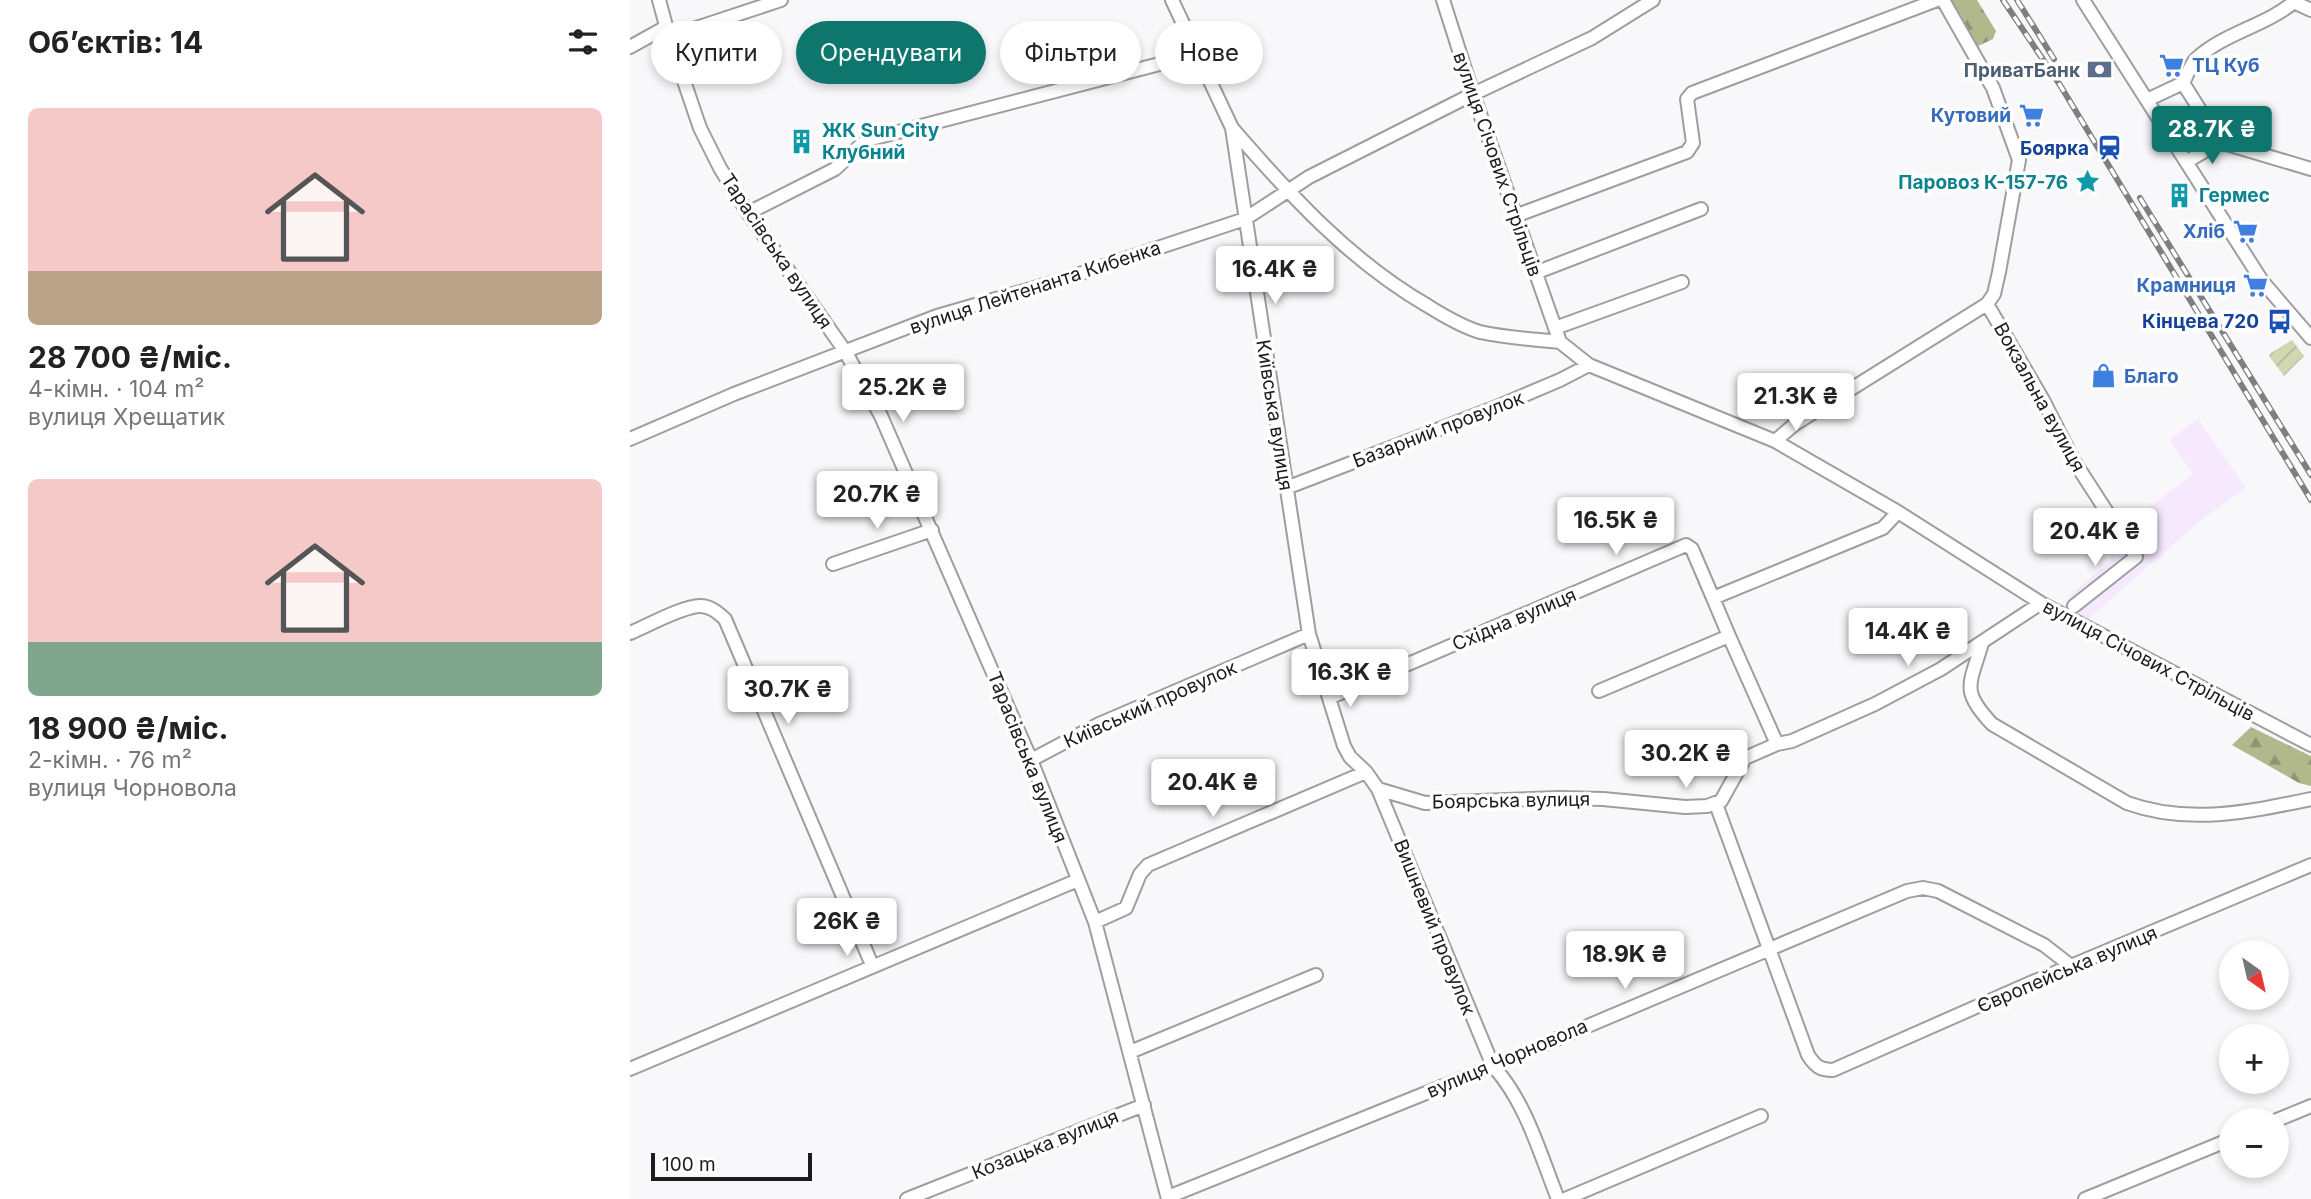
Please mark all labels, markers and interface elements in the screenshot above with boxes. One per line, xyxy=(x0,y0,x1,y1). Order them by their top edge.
chip: Купити xyxy=(651,21,782,84)
chip: Орендувати xyxy=(796,21,986,84)
chip: Фільтри xyxy=(1000,21,1141,84)
chip: Нове xyxy=(1155,21,1263,84)
icon: filters xyxy=(564,23,602,61)
text: Об’єктів: 14 xyxy=(28,24,203,60)
street label: вулиця Січових Стрільців xyxy=(1448,49,1547,279)
supermarket icon: ТЦ Куб xyxy=(2158,51,2186,79)
place label: ТЦ Куб xyxy=(2192,54,2260,77)
bank icon: ПриватБанк xyxy=(2086,56,2114,84)
place label: ПриватБанк xyxy=(1964,59,2080,82)
supermarket icon: Кутовий xyxy=(2017,101,2045,129)
place label: Кутовий xyxy=(1931,104,2011,127)
pin: 28.7K ₴ xyxy=(2147,106,2277,166)
text: 28.7K ₴ xyxy=(2168,115,2256,143)
place label: ЖК Sun City Клубний xyxy=(822,119,940,164)
building icon: ЖК Sun City Клубний xyxy=(788,127,816,155)
station icon: Боярка xyxy=(2095,134,2123,162)
place label: Боярка xyxy=(2020,137,2089,160)
icon: home xyxy=(252,154,378,280)
place icon: Паровоз К-157-76 xyxy=(2074,168,2102,196)
street label: Тарасівська вулиця xyxy=(716,169,837,333)
place label: Паровоз К-157-76 xyxy=(1898,171,2068,194)
building icon: Гермес xyxy=(2165,181,2193,209)
place label: Гермес xyxy=(2199,184,2270,207)
supermarket icon: Хліб xyxy=(2231,217,2259,245)
place label: Хліб xyxy=(2183,220,2225,243)
street label: вулиця Лейтенанта Кибенка xyxy=(907,236,1164,339)
pin: 16.4K ₴ xyxy=(1210,246,1340,306)
text: 16.4K ₴ xyxy=(1232,255,1318,283)
supermarket icon: Крамниця xyxy=(2242,271,2270,299)
place label: Крамниця xyxy=(2137,274,2236,297)
bus stop icon: Кінцева 720 xyxy=(2265,307,2293,335)
place label: Кінцева 720 xyxy=(2142,310,2259,333)
street label: Вокзальна вулиця xyxy=(1989,319,2090,476)
street label: Київська вулиця xyxy=(1251,338,1298,492)
text: 28 700 ₴/міс. xyxy=(28,339,232,375)
shop icon: Благо xyxy=(2090,362,2118,390)
pin: 25.2K ₴ xyxy=(838,364,968,424)
place label: Благо xyxy=(2124,365,2179,388)
text: 25.2K ₴ xyxy=(858,373,948,401)
pin: 21.3K ₴ xyxy=(1731,374,1861,433)
text: 4-кімн. · 104 m² xyxy=(28,375,204,403)
text: 21.3K ₴ xyxy=(1753,382,1839,410)
street label: Базарний провулок xyxy=(1350,386,1527,473)
text: вулиця Хрещатик xyxy=(28,403,225,431)
pin: 20.7K ₴ xyxy=(812,472,942,531)
text: 20.7K ₴ xyxy=(833,480,921,508)
pin: 16.5K ₴ xyxy=(1551,498,1681,557)
text: 16.5K ₴ xyxy=(1573,506,1659,534)
pin: 20.4K ₴ xyxy=(2030,508,2160,568)
text: 20.4K ₴ xyxy=(2049,517,2141,545)
icon: home xyxy=(252,525,378,651)
street label: Східна вулиця xyxy=(1449,583,1580,656)
street label: вулиця Січових Стрільців xyxy=(2039,595,2258,726)
pin: 14.4K ₴ xyxy=(1843,608,1973,668)
text: 14.4K ₴ xyxy=(1865,617,1951,645)
pin: 16.3K ₴ xyxy=(1285,650,1415,709)
street label: Київський провулок xyxy=(1060,656,1241,753)
text: 16.3K ₴ xyxy=(1307,658,1393,686)
pin: 30.7K ₴ xyxy=(723,666,853,726)
street label: Тарасівська вулиця xyxy=(983,668,1072,846)
text: 30.7K ₴ xyxy=(743,675,833,703)
text: 18 900 ₴/міс. xyxy=(28,710,229,746)
pin: 30.2K ₴ xyxy=(1621,730,1751,790)
text: 30.2K ₴ xyxy=(1641,739,1731,767)
text: 2-кімн. · 76 m² xyxy=(28,746,192,774)
pin: 20.4K ₴ xyxy=(1148,760,1278,819)
text: 20.4K ₴ xyxy=(1167,768,1259,796)
text: вулиця Чорновола xyxy=(28,774,237,802)
street label: Боярська вулиця xyxy=(1432,788,1590,813)
street label: Вишневий провулок xyxy=(1389,836,1481,1019)
pin: 26K ₴ xyxy=(798,898,896,958)
text: 26K ₴ xyxy=(813,907,881,935)
street label: Європейська вулиця xyxy=(1974,921,2161,1018)
pin: 18.9K ₴ xyxy=(1560,932,1690,991)
text: 18.9K ₴ xyxy=(1582,940,1668,968)
north arrow xyxy=(2219,940,2289,1010)
map controls xyxy=(2219,940,2289,1178)
street label: вулиця Чорновола xyxy=(1423,1014,1591,1103)
button: + xyxy=(2219,1024,2289,1094)
street label: Козацька вулиця xyxy=(968,1105,1122,1184)
button: − xyxy=(2219,1108,2289,1178)
scale bar xyxy=(651,1150,812,1182)
text: 100 m xyxy=(662,1153,716,1176)

